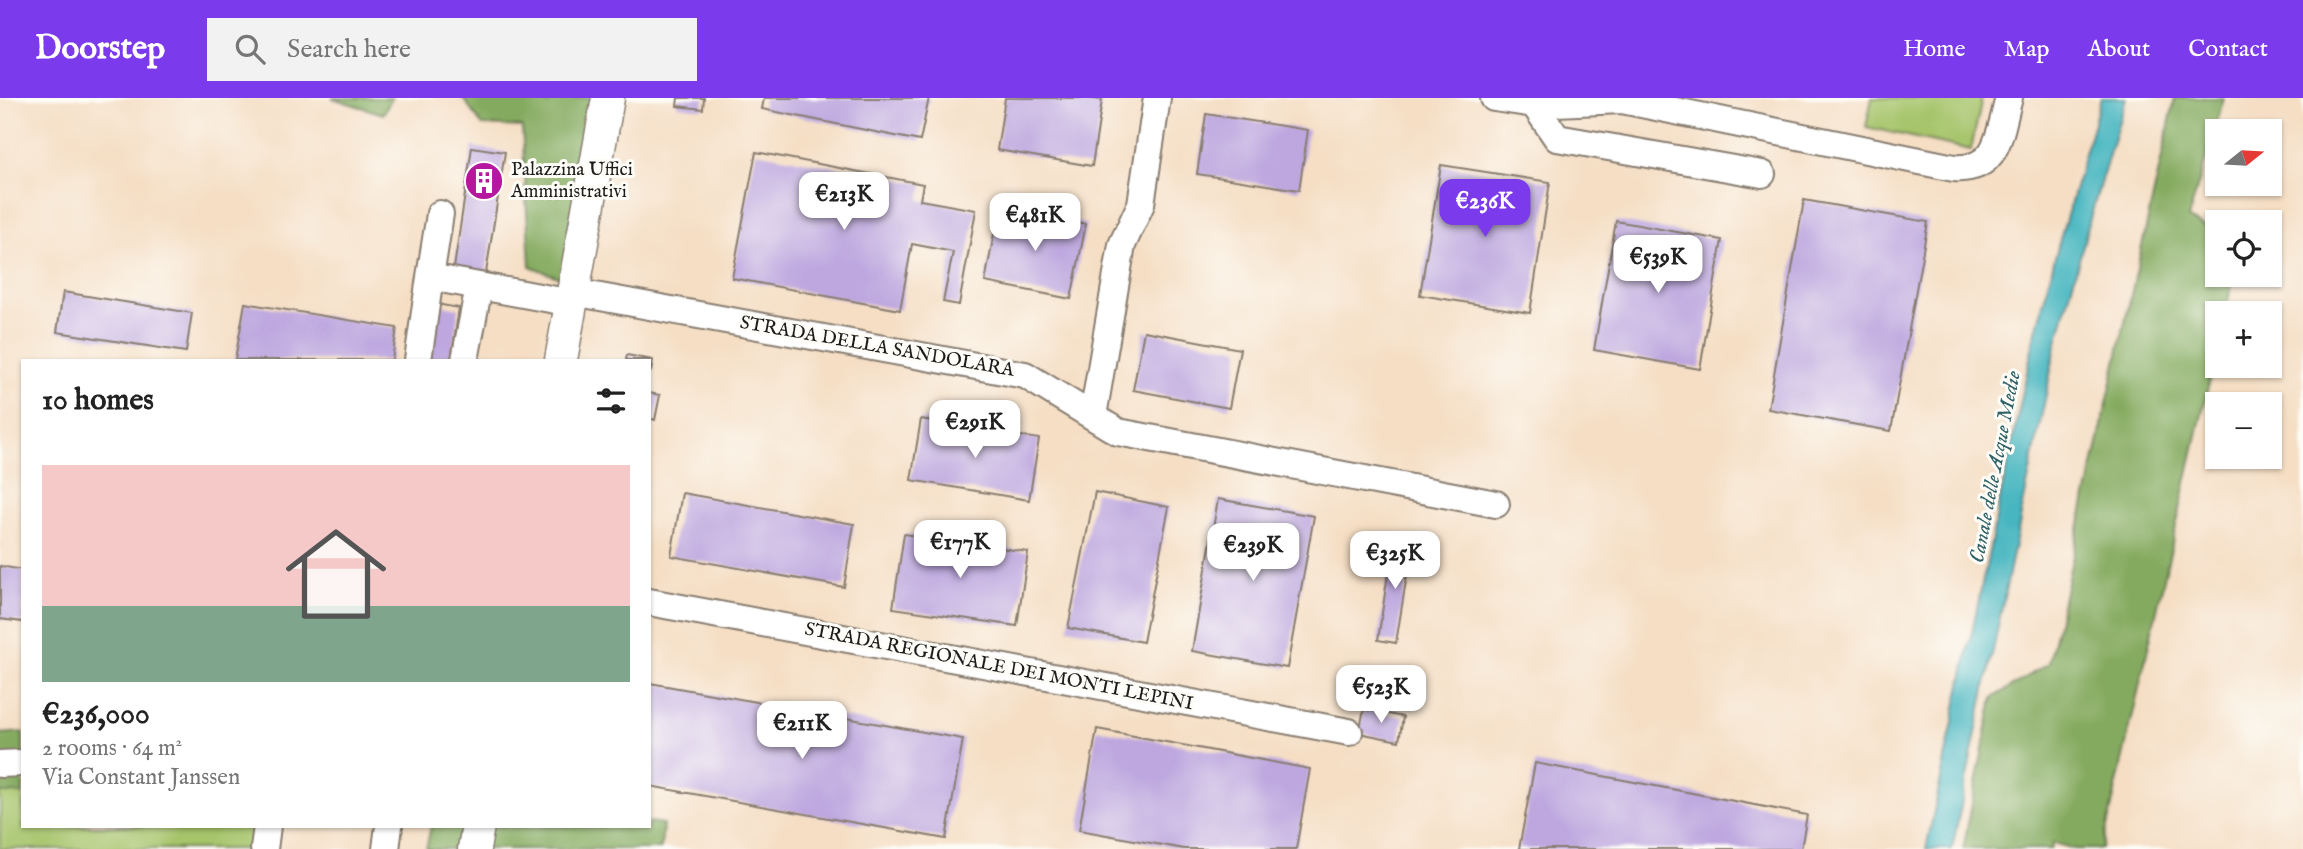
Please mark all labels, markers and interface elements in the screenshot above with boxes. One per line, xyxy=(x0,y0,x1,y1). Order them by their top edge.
search box xyxy=(207,18,697,81)
text: Doorstep xyxy=(35,28,165,70)
icon: search xyxy=(231,30,269,68)
text: Search here xyxy=(287,33,411,66)
text: Home xyxy=(1903,34,1966,65)
text: Map xyxy=(2004,34,2050,65)
text: About xyxy=(2088,34,2150,65)
text: Contact xyxy=(2188,34,2268,65)
north arrow xyxy=(2205,119,2282,196)
map controls xyxy=(2205,119,2282,469)
place label: Palazzina Uffici Amministrativi xyxy=(510,158,633,204)
building icon: Palazzina Uffici Amministrativi xyxy=(463,160,505,202)
pin: €213K xyxy=(795,172,893,232)
text: €213K xyxy=(815,180,873,209)
pin: €236K xyxy=(1436,180,1534,239)
text: €236K xyxy=(1455,187,1515,216)
pin: €481K xyxy=(986,194,1084,253)
text: €481K xyxy=(1006,201,1064,230)
button: locate xyxy=(2205,210,2282,287)
pin: €539K xyxy=(1609,236,1707,295)
text: €539K xyxy=(1629,243,1687,272)
button: + xyxy=(2205,301,2282,378)
street label: STRADA DELLA SANDOLARA xyxy=(738,311,1017,383)
water label: Canale delle Acque Medie xyxy=(1964,369,2028,565)
text: 10 homes xyxy=(42,382,154,420)
icon: filters xyxy=(592,382,630,420)
button: − xyxy=(2205,392,2282,469)
pin: €291K xyxy=(926,400,1024,460)
text: €291K xyxy=(945,408,1005,437)
icon: home xyxy=(273,511,399,637)
pin: €177K xyxy=(911,520,1009,580)
pin: €239K xyxy=(1204,524,1302,583)
text: €177K xyxy=(930,528,990,557)
text: €239K xyxy=(1223,531,1283,560)
pin: €325K xyxy=(1346,532,1444,591)
text: €325K xyxy=(1366,539,1424,568)
street label: STRADA REGIONALE DEI MONTI LEPINI xyxy=(803,618,1195,716)
pin: €523K xyxy=(1332,666,1430,725)
text: €523K xyxy=(1352,673,1410,702)
text: €236,000 xyxy=(42,696,150,734)
pin: €211K xyxy=(753,702,851,761)
text: €211K xyxy=(773,709,831,738)
text: 2 rooms · 64 m² xyxy=(42,734,182,763)
text: Via Constant Janssen xyxy=(42,763,240,792)

